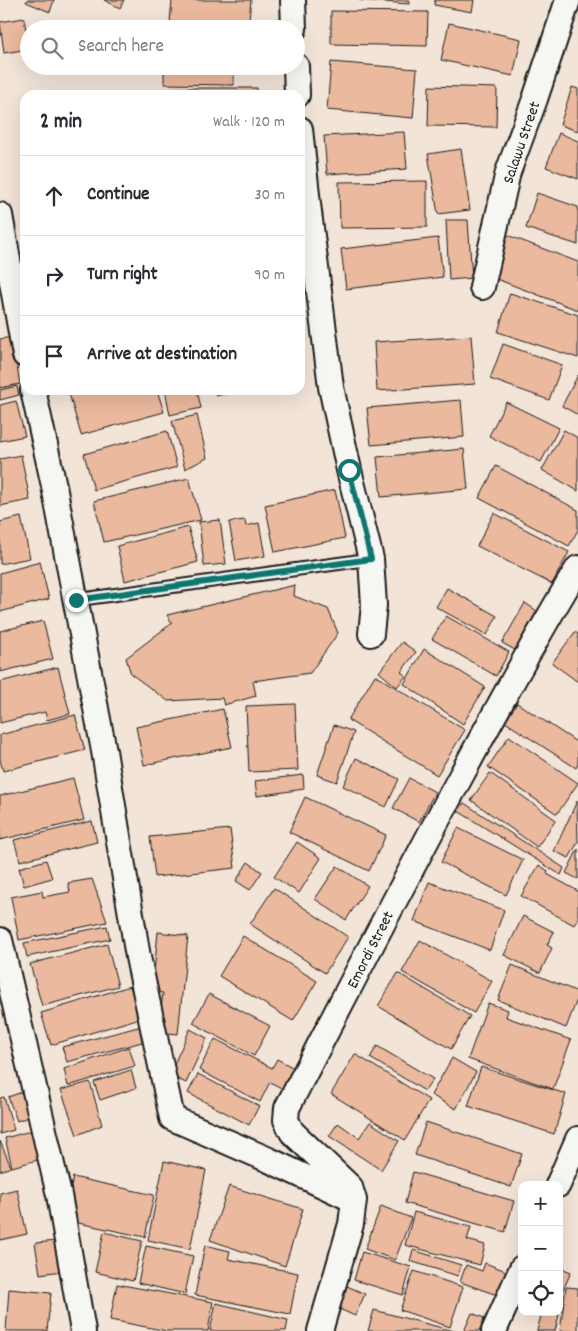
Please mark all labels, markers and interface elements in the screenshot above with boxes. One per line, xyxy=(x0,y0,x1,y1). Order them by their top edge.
search box xyxy=(20,20,305,75)
icon: search xyxy=(38,34,66,62)
text: Search here xyxy=(78,34,164,61)
street label: Salawu Street xyxy=(498,99,547,187)
text: 2 min xyxy=(40,108,82,138)
text: Walk · 120 m xyxy=(213,111,285,134)
icon: ahead xyxy=(40,182,68,210)
text: Continue xyxy=(87,182,149,209)
text: 30 m xyxy=(255,184,285,207)
icon: right xyxy=(40,262,68,290)
text: Turn right xyxy=(87,262,158,289)
text: 90 m xyxy=(254,264,285,287)
icon: arrive xyxy=(40,342,68,370)
text: Arrive at destination xyxy=(87,342,237,369)
route start xyxy=(338,459,361,482)
route end xyxy=(65,589,88,612)
street label: Emordi Street xyxy=(342,907,401,993)
map controls xyxy=(518,1181,563,1316)
button: + xyxy=(518,1181,563,1226)
button: − xyxy=(518,1226,563,1271)
button: locate xyxy=(518,1271,563,1316)

